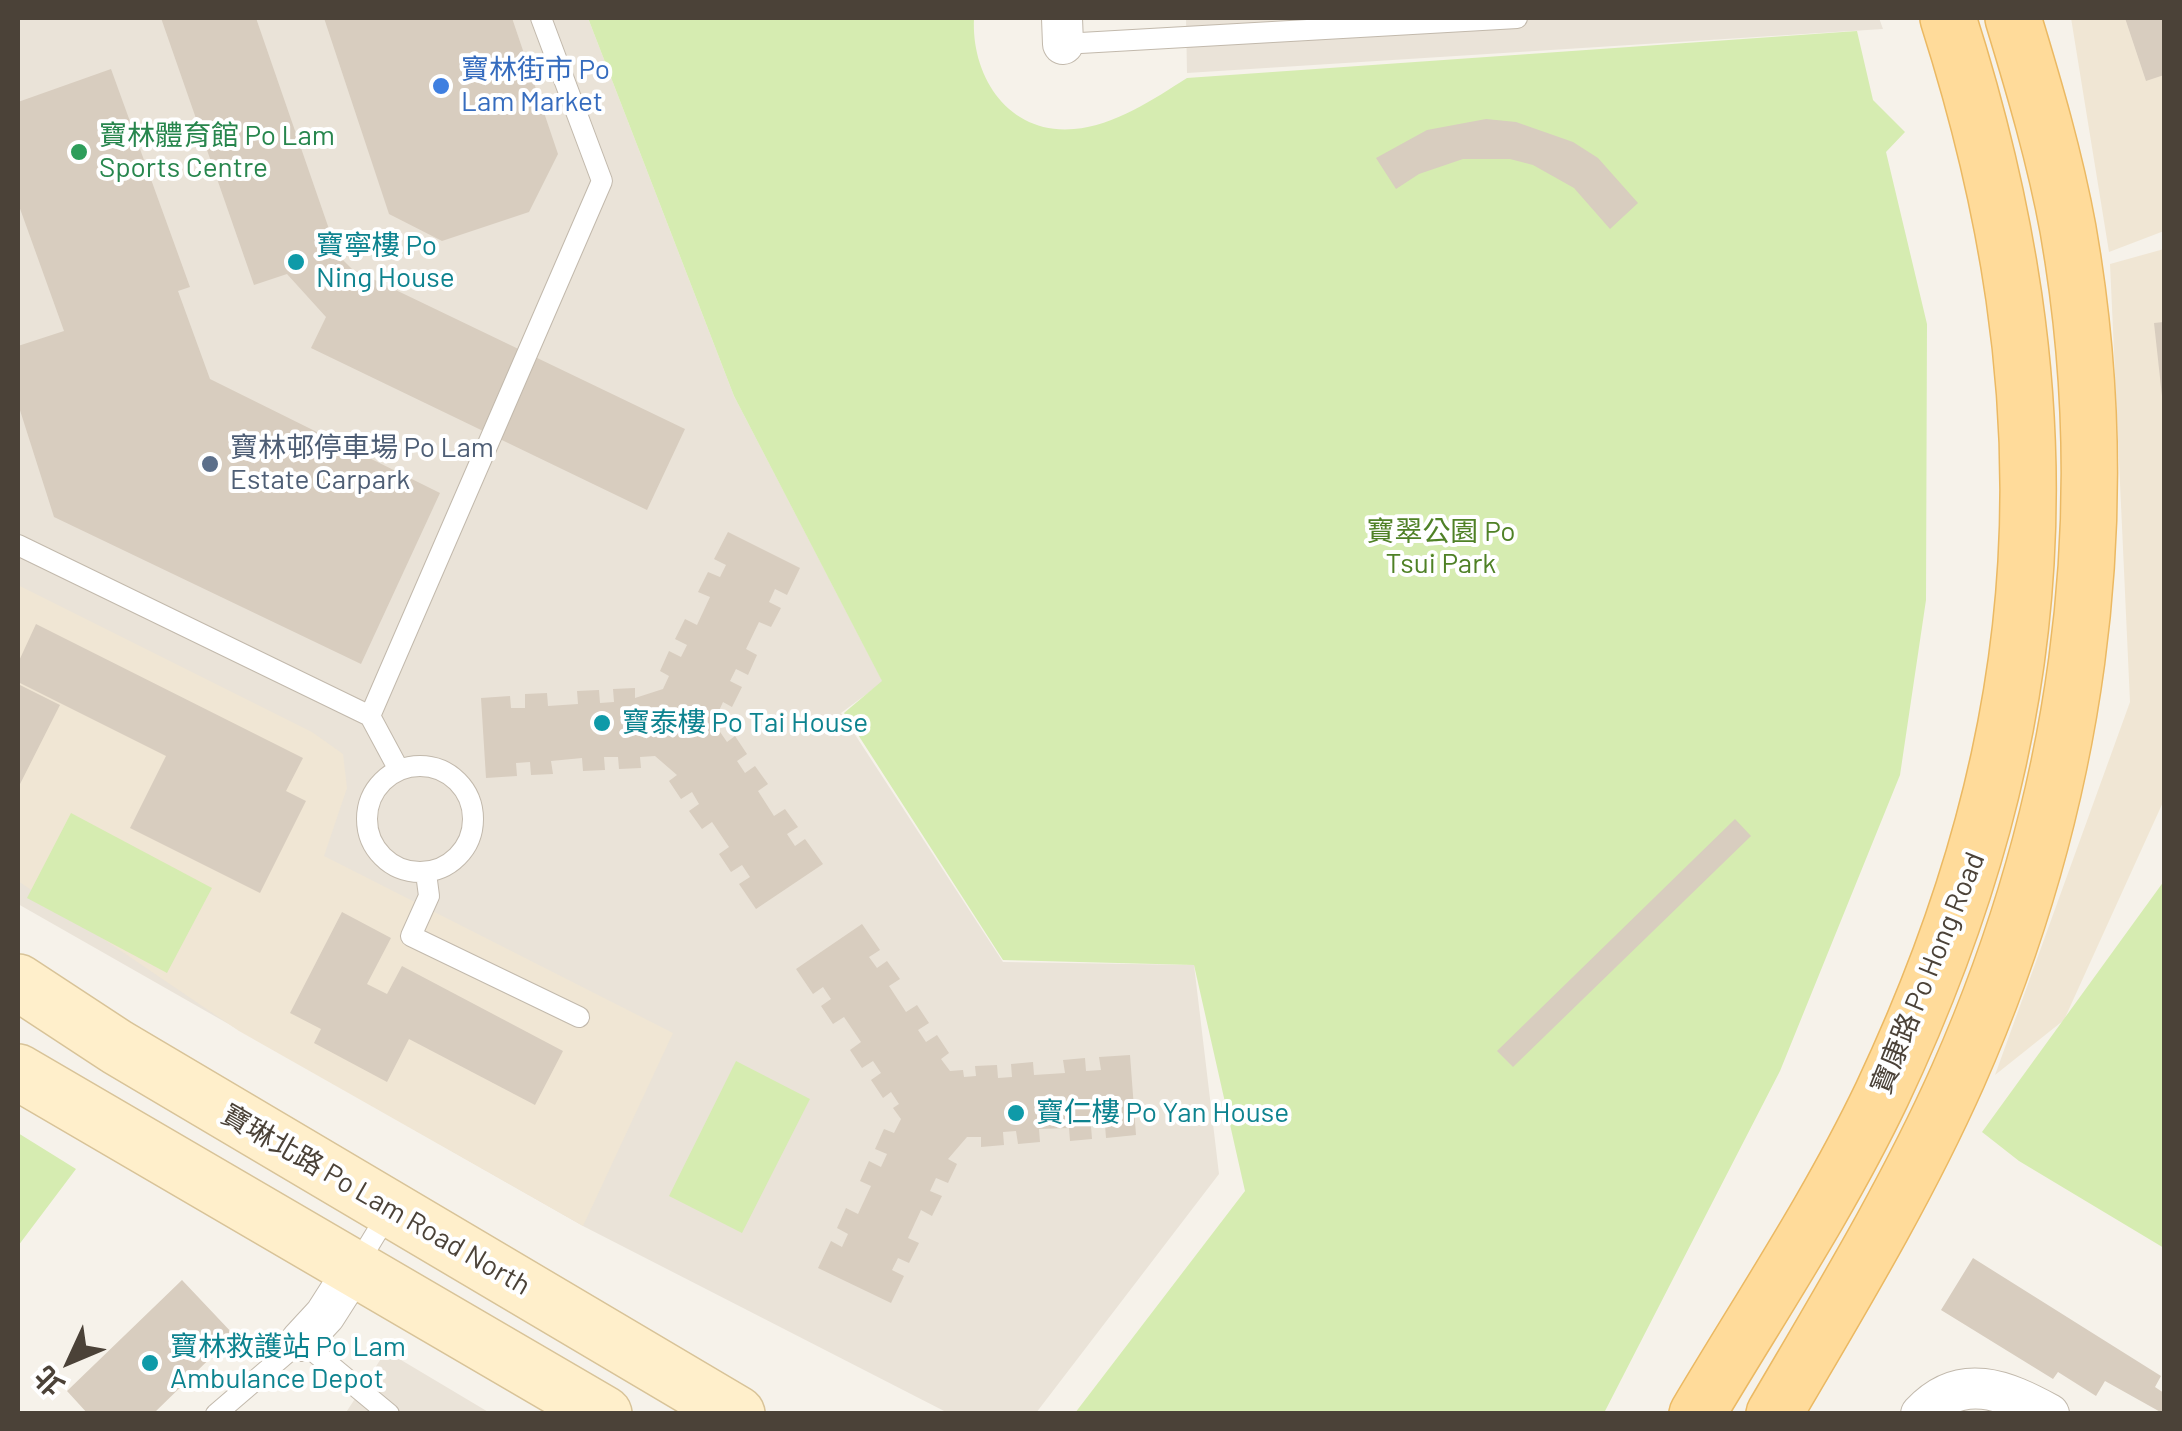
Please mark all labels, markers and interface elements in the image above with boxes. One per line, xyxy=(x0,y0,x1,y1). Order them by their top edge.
place label: 寶林街市 Po Lam Market xyxy=(461,53,610,119)
marker: 寶林街市 Po Lam Market xyxy=(430,75,452,97)
place label: 寶林體育館 Po Lam Sports Centre xyxy=(99,119,335,185)
marker: 寶林體育館 Po Lam Sports Centre xyxy=(68,141,90,163)
place label: 寶寧樓 Po Ning House xyxy=(316,229,455,295)
marker: 寶寧樓 Po Ning House xyxy=(285,251,307,273)
place label: 寶林邨停車場 Po Lam Estate Carpark xyxy=(230,431,494,497)
marker: 寶林邨停車場 Po Lam Estate Carpark xyxy=(199,453,221,475)
park label: 寶翠公園 Po Tsui Park xyxy=(1367,515,1515,581)
place label: 寶泰樓 Po Tai House xyxy=(622,706,868,740)
marker: 寶泰樓 Po Tai House xyxy=(591,712,613,734)
street label: 寶康路 Po Hong Road xyxy=(1864,847,1992,1099)
place label: 寶仁樓 Po Yan House xyxy=(1036,1096,1289,1130)
street label: 寶琳北路 Po Lam Road North xyxy=(216,1098,536,1302)
marker: 寶仁樓 Po Yan House xyxy=(1005,1102,1027,1124)
north arrow xyxy=(20,1311,120,1411)
place label: 寶林救護站 Po Lam Ambulance Depot xyxy=(170,1330,406,1396)
marker: 寶林救護站 Po Lam Ambulance Depot xyxy=(139,1352,161,1374)
text: 北 xyxy=(26,1360,70,1404)

